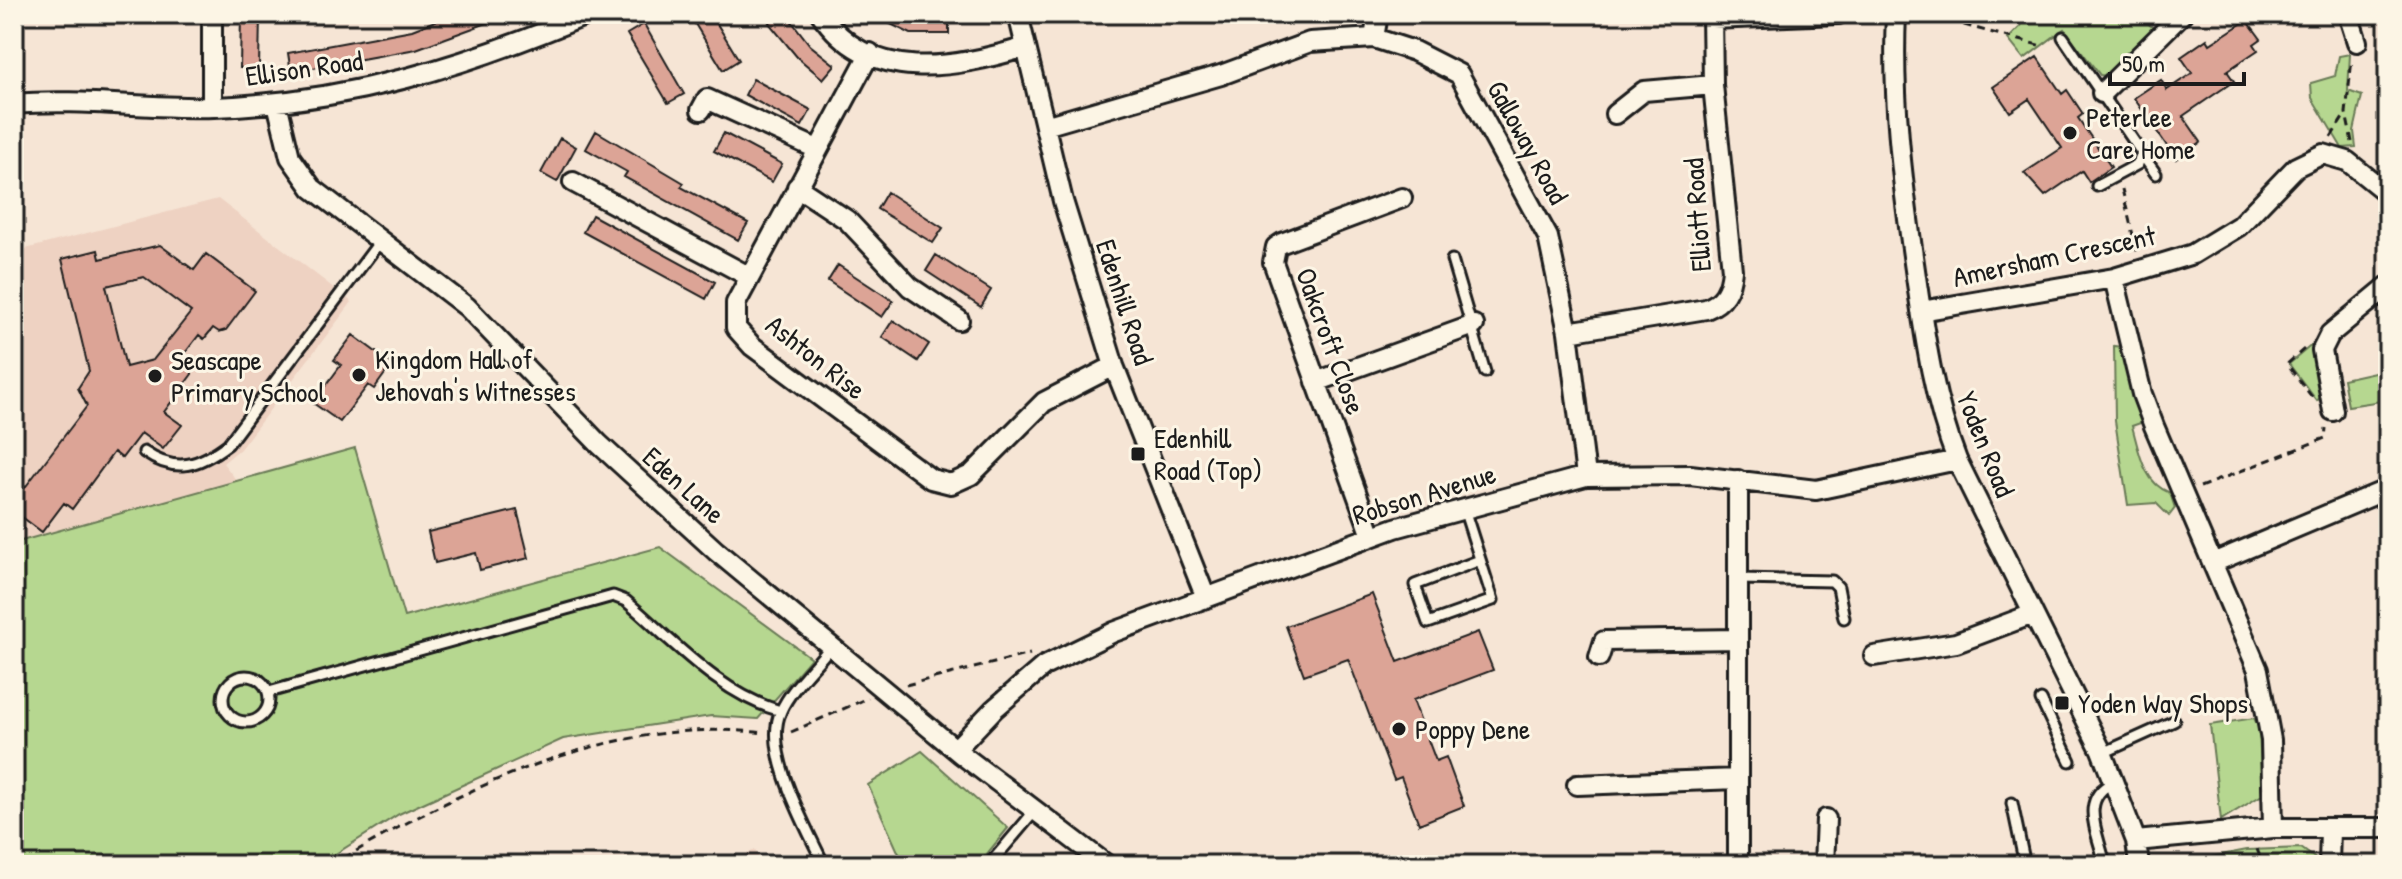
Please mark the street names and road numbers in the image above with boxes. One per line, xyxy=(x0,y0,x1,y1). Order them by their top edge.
street label: Ellison Road xyxy=(243,41,365,95)
street label: Galloway Road xyxy=(1478,73,1578,211)
street label: Elliott Road xyxy=(1674,157,1720,273)
street label: Amersham Crescent xyxy=(1949,216,2159,296)
street label: Edenhill Road xyxy=(1087,235,1163,370)
street label: Oakcroft Close xyxy=(1287,263,1375,419)
street label: Ashton Rise xyxy=(758,306,874,408)
street label: Yoden Road xyxy=(1948,386,2024,503)
street label: Eden Lane xyxy=(635,438,733,532)
street label: Robson Avenue xyxy=(1348,454,1500,534)

